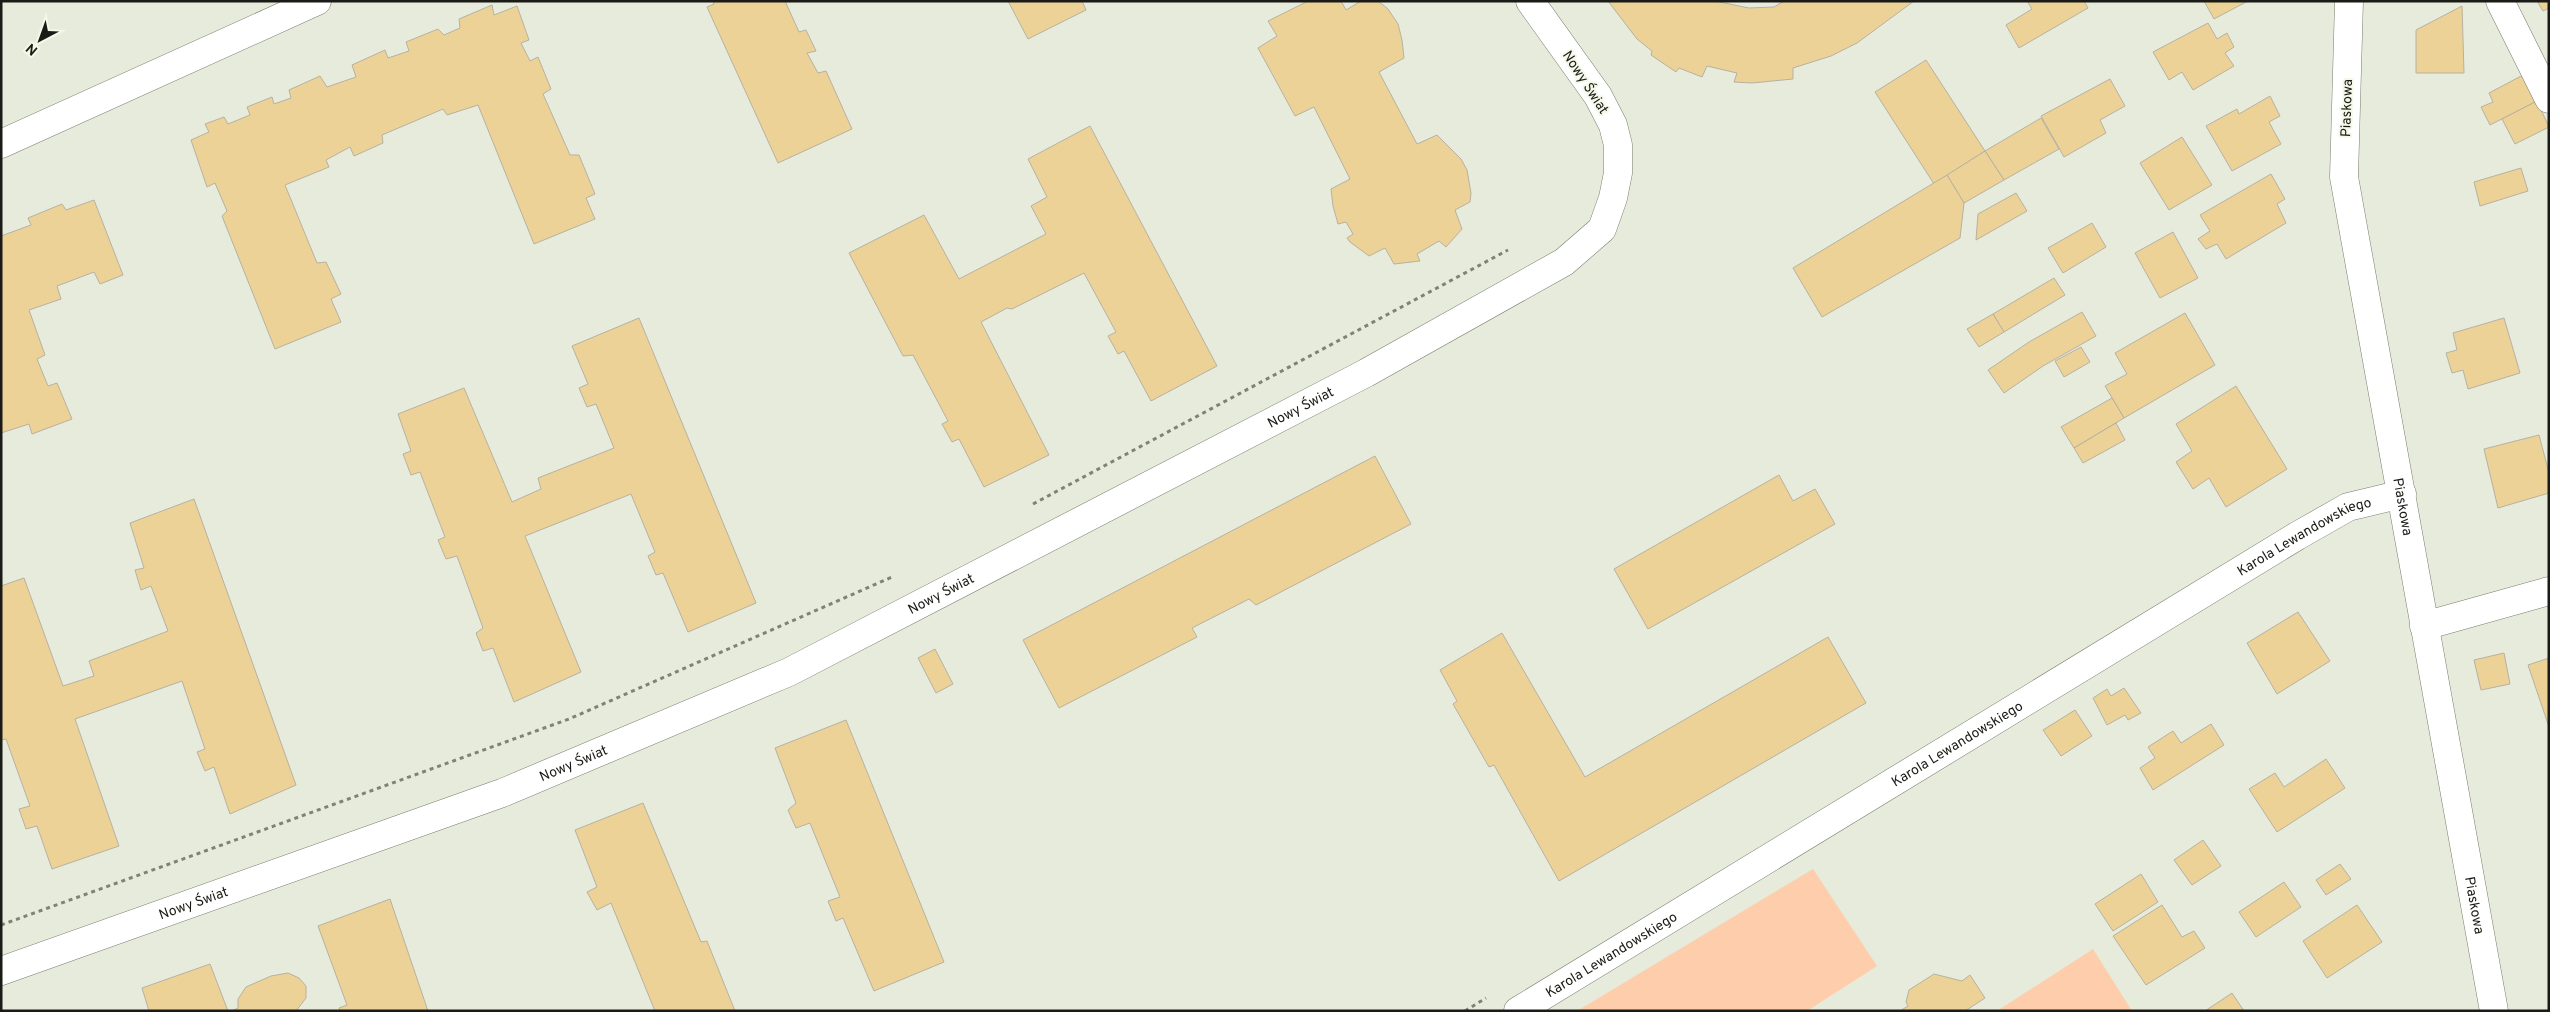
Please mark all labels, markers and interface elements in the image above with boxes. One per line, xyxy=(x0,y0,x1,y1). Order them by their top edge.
north arrow xyxy=(15,15,65,65)
text: N xyxy=(23,39,42,58)
street label: Nowy Świat xyxy=(1558,47,1612,118)
street label: Piaskowa xyxy=(2338,79,2357,137)
street label: Nowy Świat xyxy=(1265,384,1337,433)
street label: Piaskowa xyxy=(2388,477,2415,537)
street label: Karola Lewandowskiego xyxy=(2234,495,2373,580)
street label: Nowy Świat xyxy=(905,571,977,619)
street label: Karola Lewandowskiego xyxy=(1889,698,2027,791)
street label: Nowy Świat xyxy=(537,742,610,786)
street label: Piaskowa xyxy=(2460,875,2487,936)
street label: Nowy Świat xyxy=(157,884,231,924)
street label: Karola Lewandowskiego xyxy=(1543,909,1681,1002)

